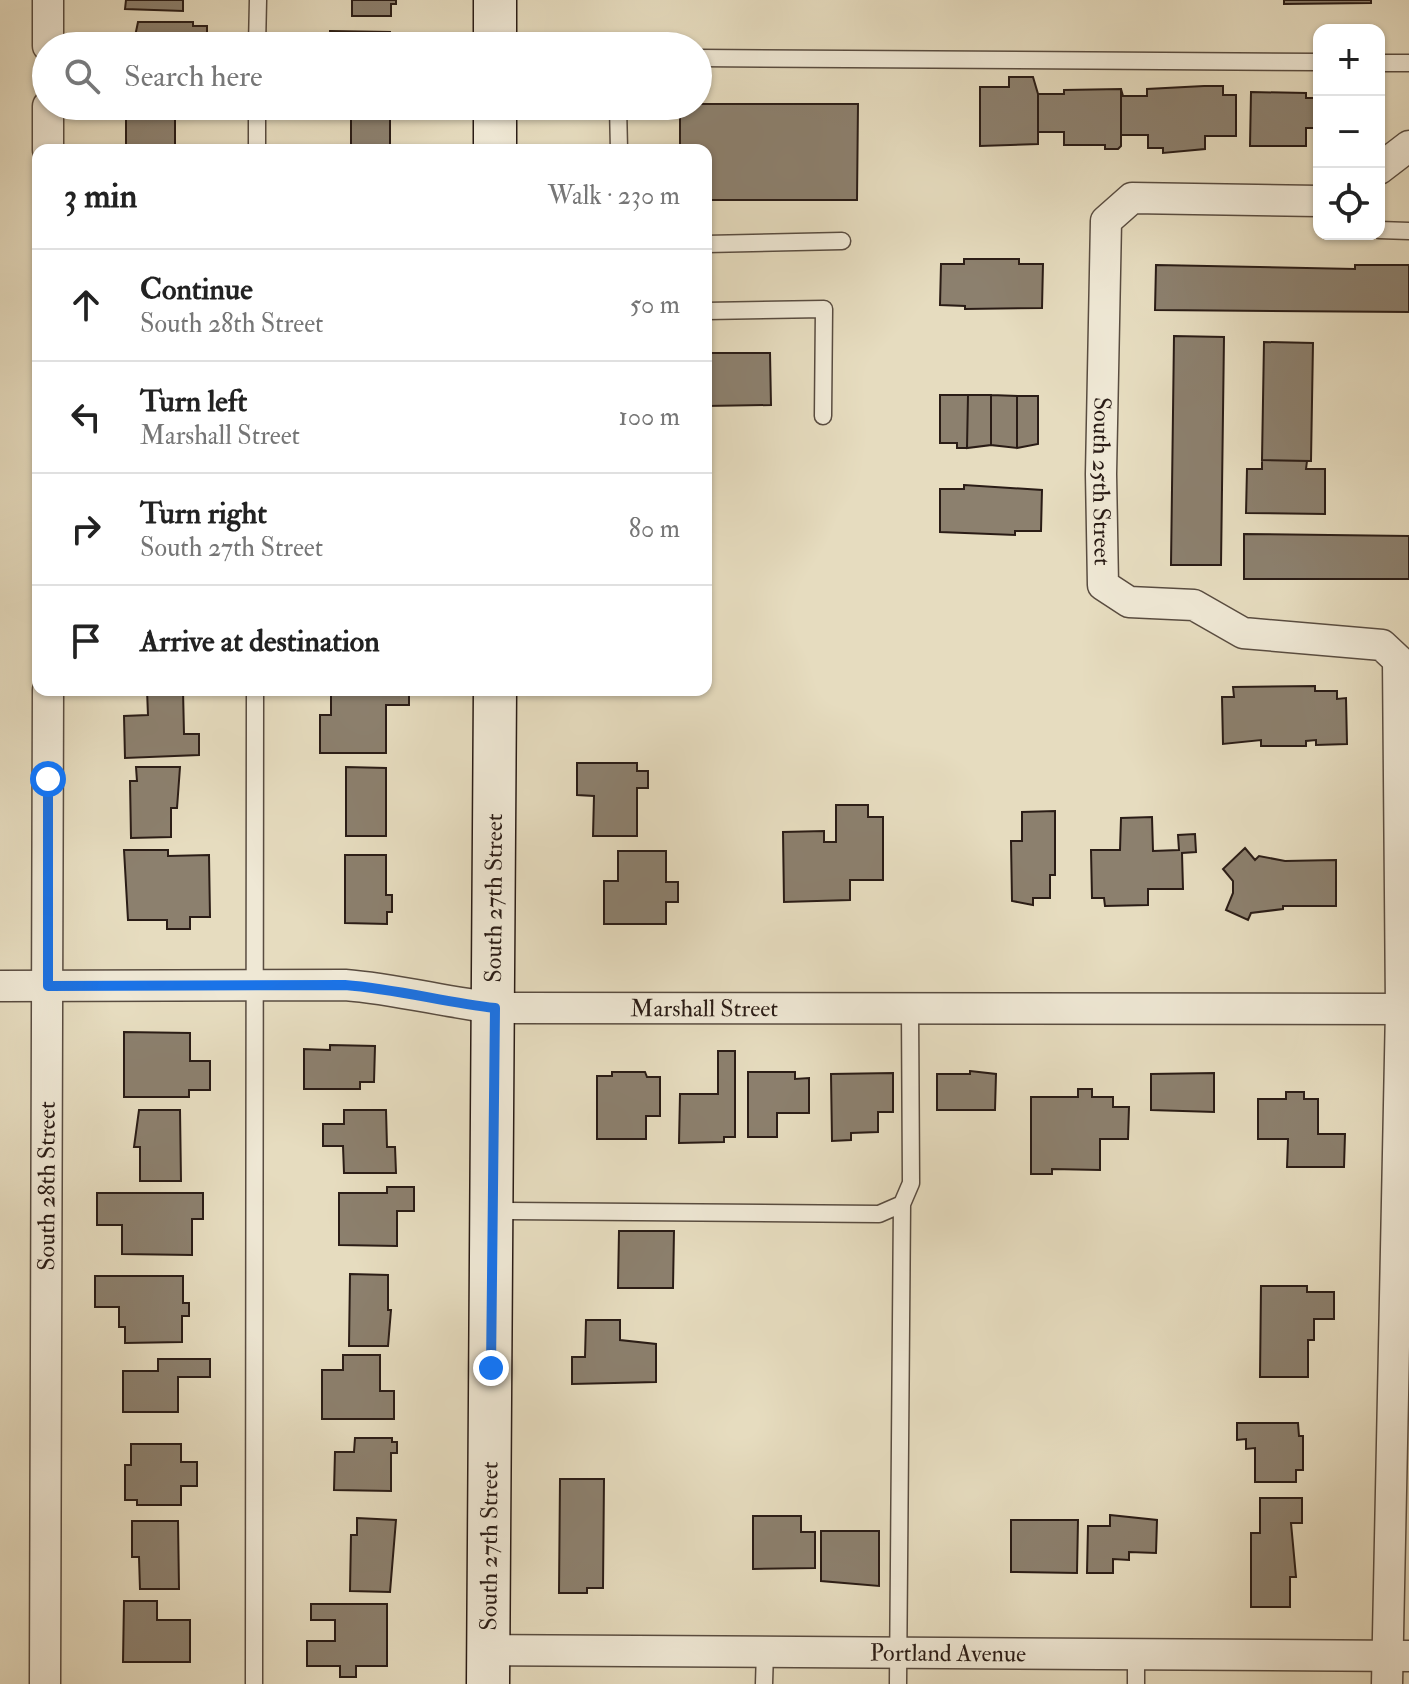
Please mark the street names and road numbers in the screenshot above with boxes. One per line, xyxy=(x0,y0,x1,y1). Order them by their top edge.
street label: South 25th Street xyxy=(1085,397,1118,566)
street label: South 27th Street xyxy=(478,813,510,983)
street label: Marshall Street xyxy=(630,993,778,1024)
street label: South 28th Street xyxy=(31,1101,63,1271)
street label: South 27th Street xyxy=(473,1461,506,1631)
street label: Portland Avenue xyxy=(870,1637,1026,1670)

